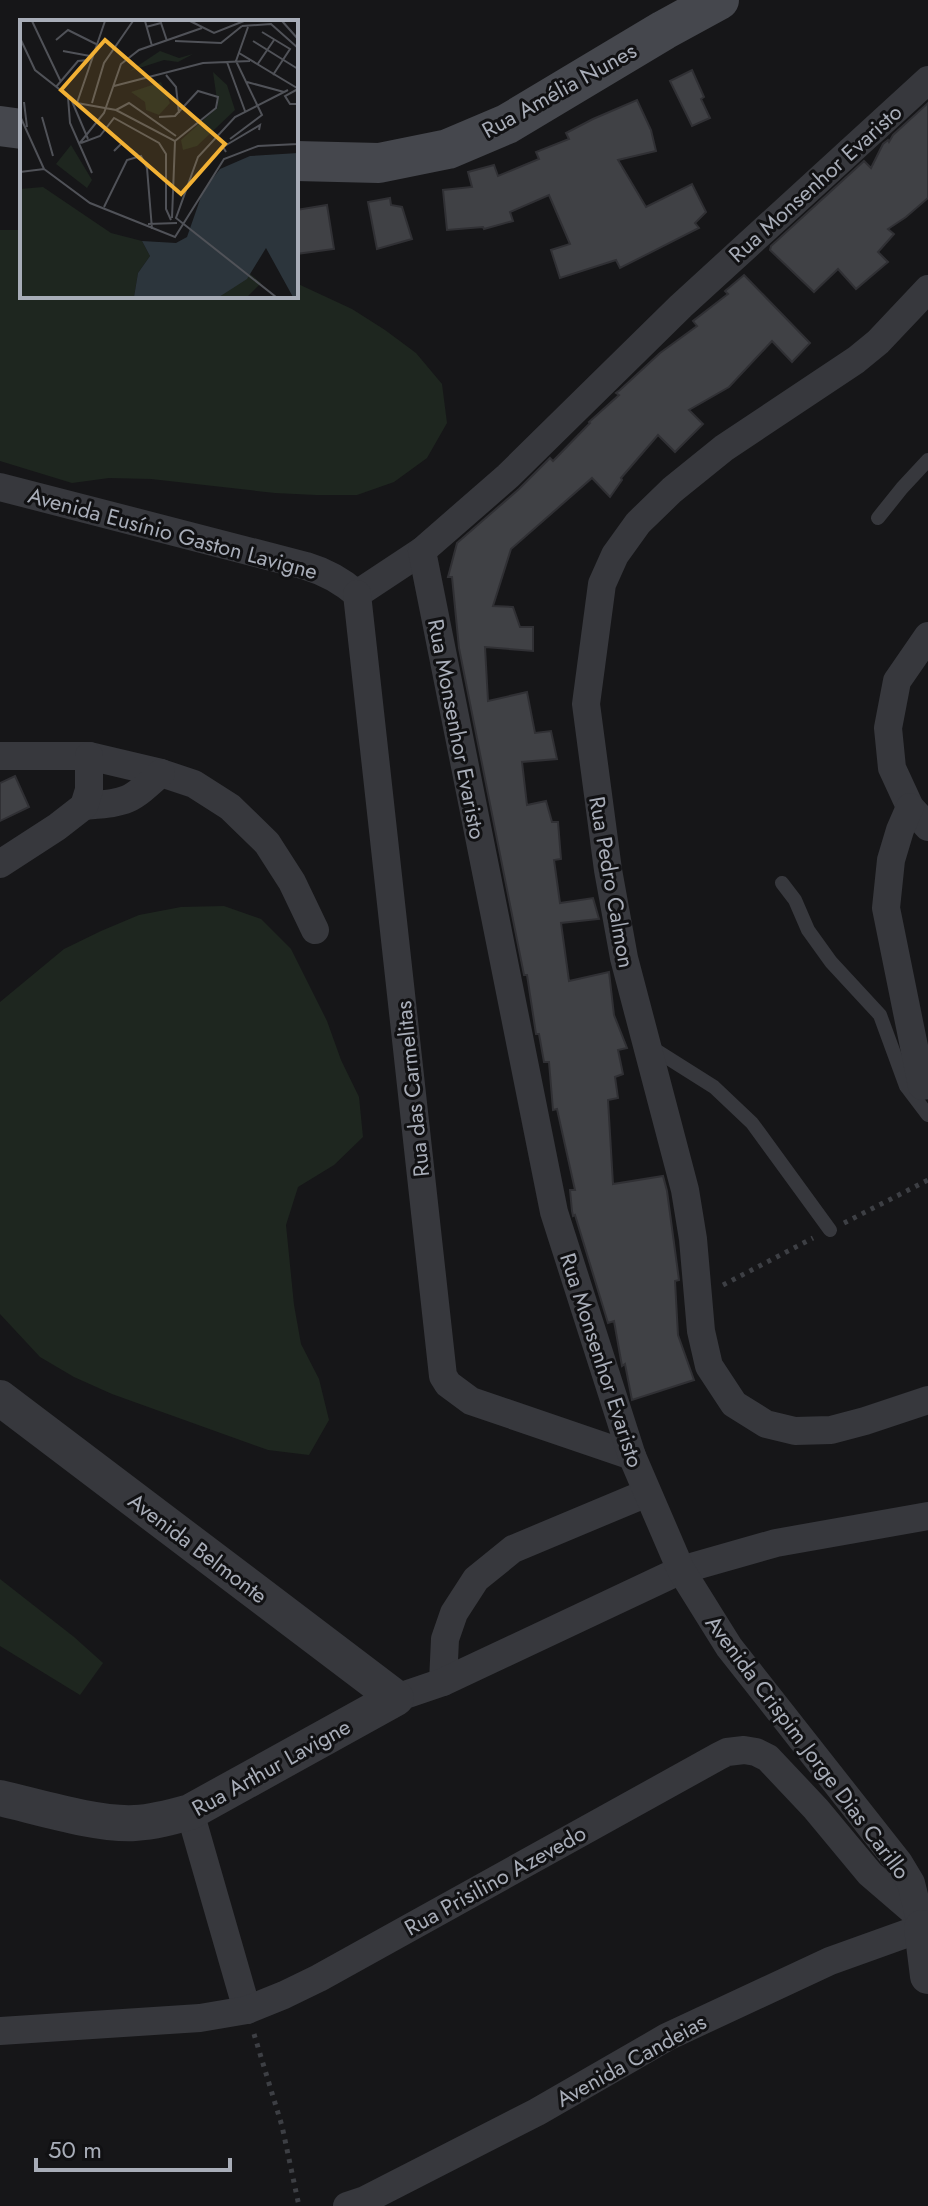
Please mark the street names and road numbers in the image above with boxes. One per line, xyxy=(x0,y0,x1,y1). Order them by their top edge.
street label: Rua Amélia Nunes xyxy=(476,34,642,146)
street label: Rua Monsenhor Evaristo xyxy=(721,96,909,270)
street label: Avenida Eusínio Gaston Lavigne xyxy=(25,479,321,587)
street label: Rua Monsenhor Evaristo xyxy=(420,616,494,842)
street label: Rua Pedro Calmon xyxy=(581,794,643,970)
street label: Rua das Carmelitas xyxy=(387,999,437,1179)
street label: Rua Monsenhor Evaristo xyxy=(552,1249,652,1471)
street label: Avenida Belmonte xyxy=(122,1485,274,1611)
street label: Avenida Crispim Jorge Dias Carillo xyxy=(698,1608,918,1886)
street label: Rua Arthur Lavigne xyxy=(186,1710,356,1824)
street label: Rua Prisilino Azevedo xyxy=(398,1817,592,1943)
street label: Avenida Candeias xyxy=(550,2005,712,2115)

